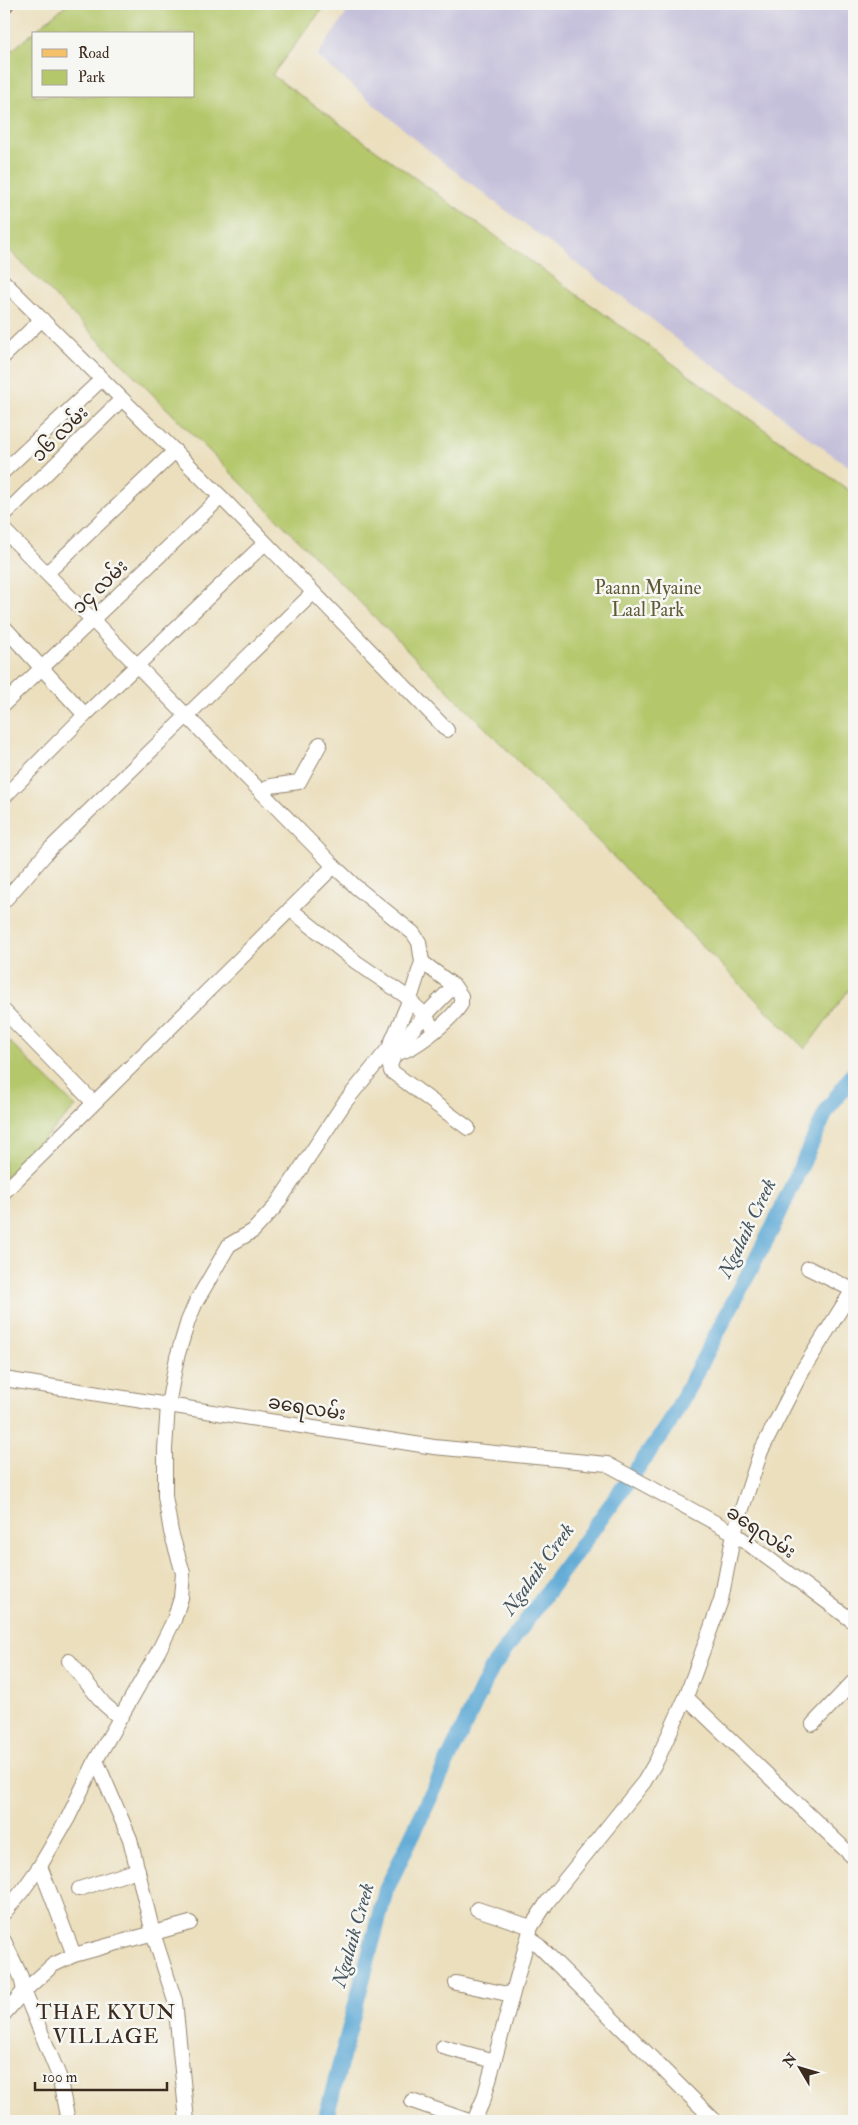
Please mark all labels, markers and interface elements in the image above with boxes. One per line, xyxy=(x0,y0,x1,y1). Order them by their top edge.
legend xyxy=(32,32,195,98)
text: Road xyxy=(78,44,110,63)
text: Park xyxy=(78,68,105,87)
street label: ၁၆ လမ်း xyxy=(25,399,93,467)
street label: ၁၄ လမ်း xyxy=(65,552,135,622)
park label: Paann Myaine Laal Park xyxy=(595,576,701,622)
water label: Ngalaik Creek xyxy=(712,1174,782,1283)
street label: ခရေလမ်း xyxy=(266,1387,348,1429)
street label: ခရေလမ်း xyxy=(720,1498,802,1566)
water label: Ngalaik Creek xyxy=(496,1518,580,1621)
water label: Ngalaik Creek xyxy=(326,1880,380,1991)
district label: THAE KYUN VILLAGE xyxy=(36,1999,176,2050)
north arrow xyxy=(776,2042,826,2092)
text: N xyxy=(779,2050,801,2071)
scale bar xyxy=(35,2060,168,2092)
text: 100 m xyxy=(42,2068,78,2087)

